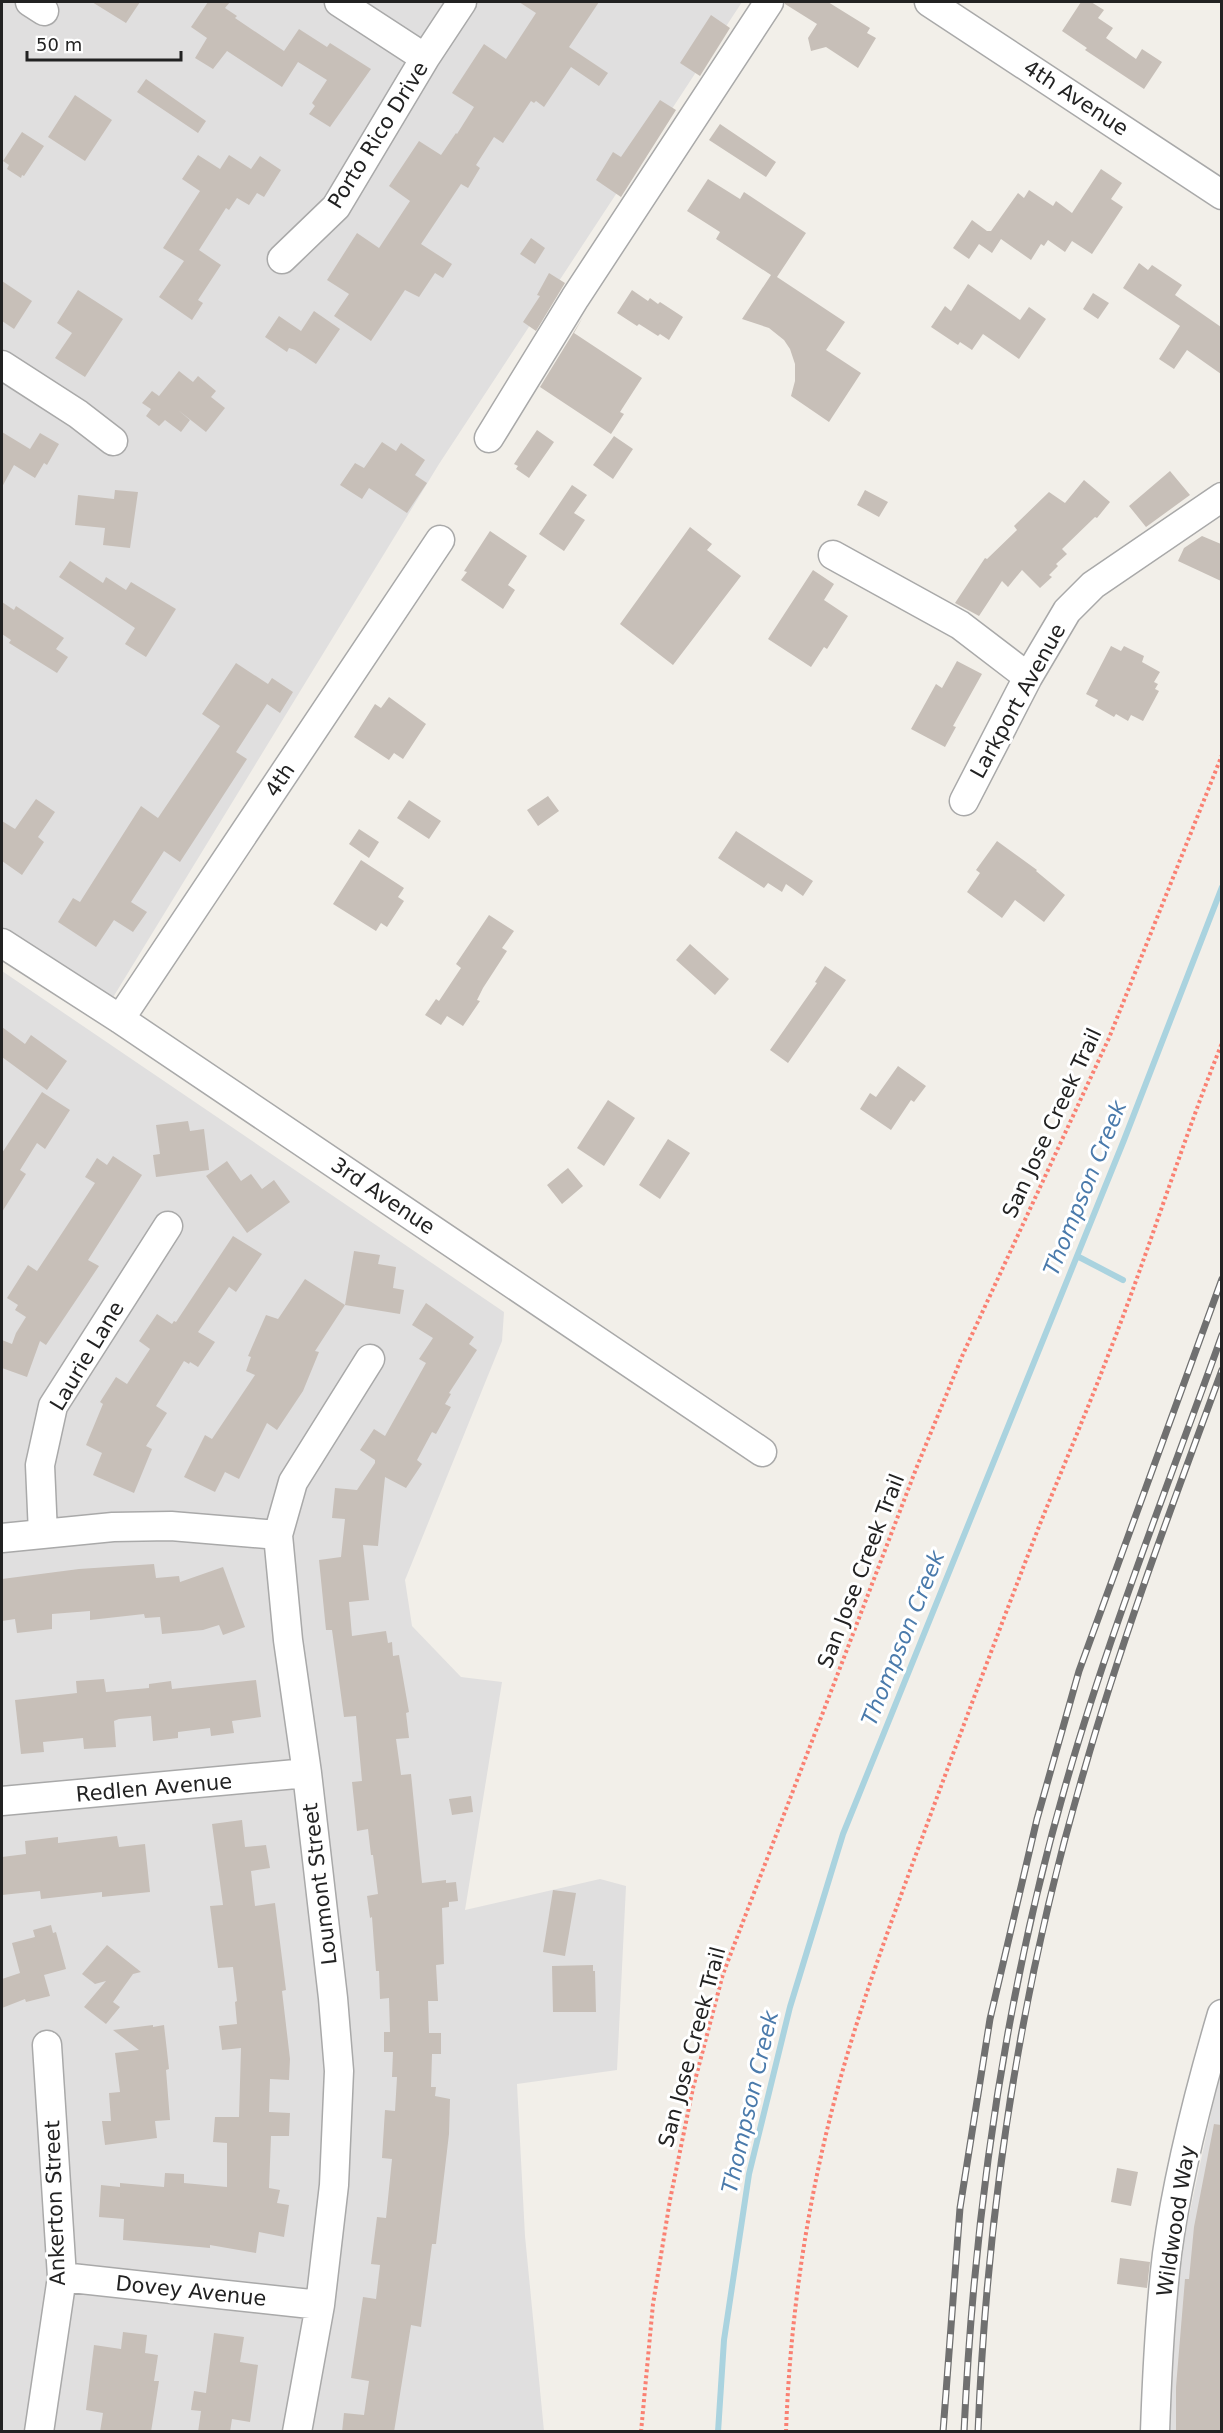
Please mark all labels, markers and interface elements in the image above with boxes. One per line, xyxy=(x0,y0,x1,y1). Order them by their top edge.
scale bar xyxy=(27,24,182,62)
text: 50 m xyxy=(36,34,82,55)
street label: 4th Avenue xyxy=(1019,55,1133,141)
street label: Porto Rico Drive xyxy=(323,57,433,213)
street label: Larkport Avenue xyxy=(966,619,1070,783)
street label: 4th xyxy=(260,759,300,801)
street label: San Jose Creek Trail xyxy=(998,1024,1106,1222)
water label: Thompson Creek xyxy=(1039,1096,1132,1279)
street label: 3rd Avenue xyxy=(327,1153,439,1239)
street label: Laurie Lane xyxy=(45,1297,129,1415)
street label: San Jose Creek Trail xyxy=(813,1470,909,1672)
water label: Thompson Creek xyxy=(857,1546,950,1729)
street label: Redlen Avenue xyxy=(75,1769,233,1807)
street label: Loumont Street xyxy=(298,1802,342,1966)
street label: San Jose Creek Trail xyxy=(654,1944,730,2150)
water label: Thompson Creek xyxy=(717,2007,783,2196)
street label: Ankerton Street xyxy=(40,2120,70,2286)
street label: Wildwood Way xyxy=(1152,2144,1200,2298)
street label: Dovey Avenue xyxy=(114,2271,268,2311)

